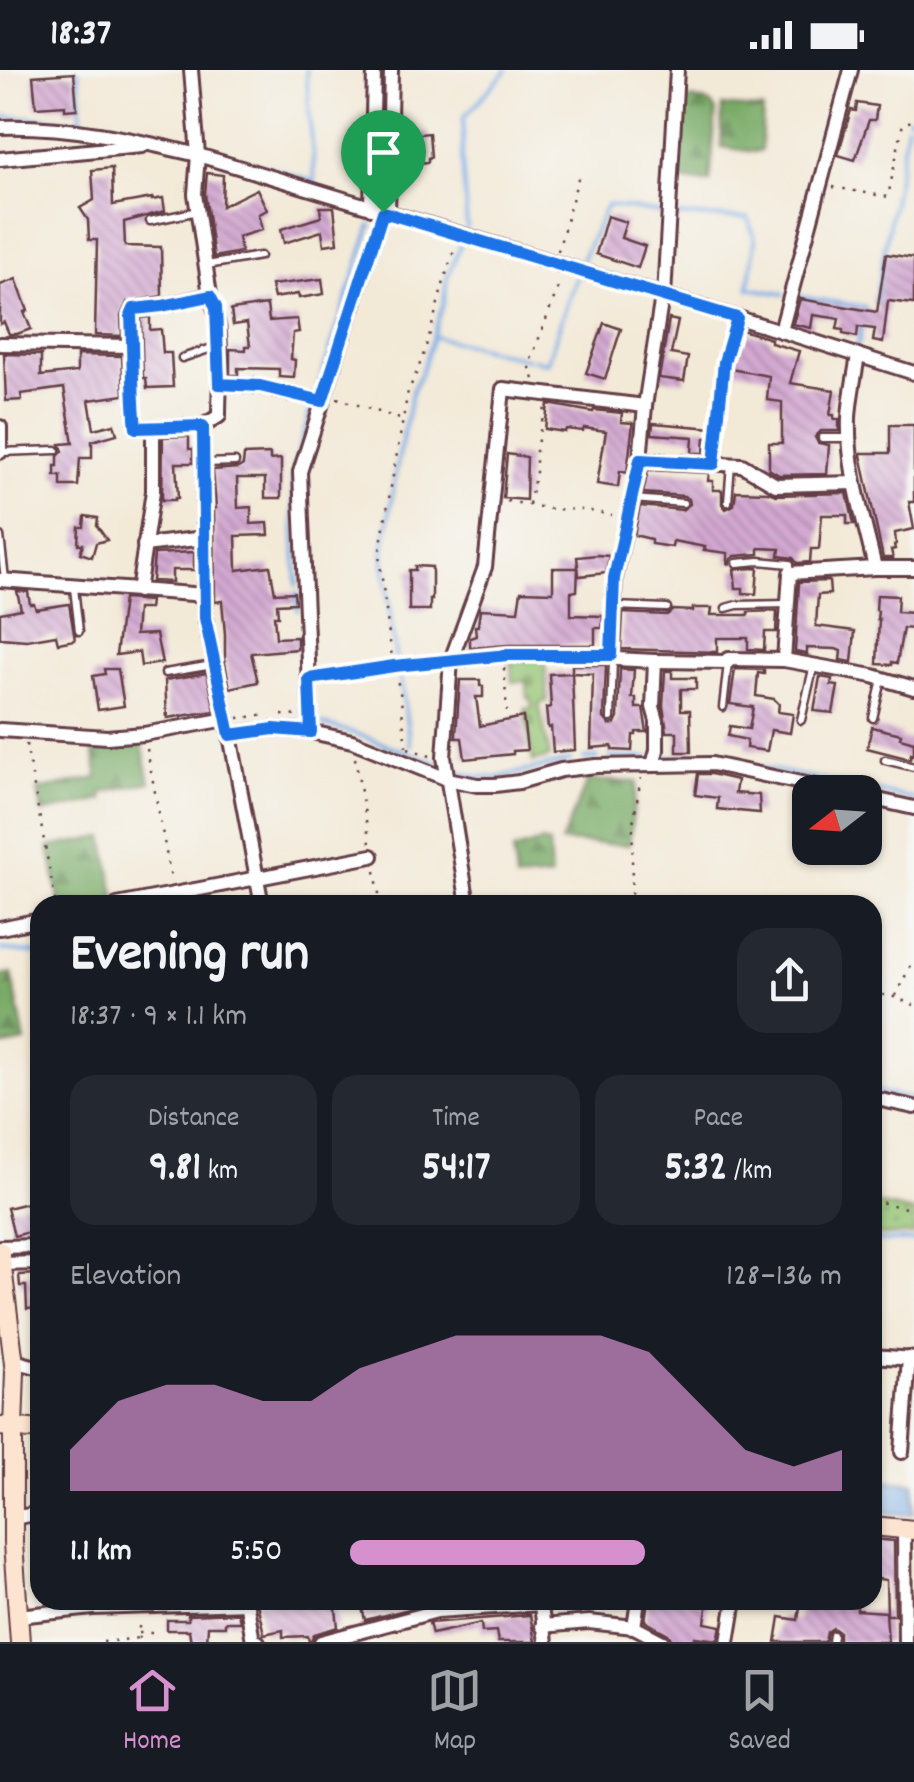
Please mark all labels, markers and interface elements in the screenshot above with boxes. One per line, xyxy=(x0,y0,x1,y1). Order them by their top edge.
text: 18:37 xyxy=(50,8,111,63)
pin xyxy=(341,110,426,213)
icon: arrive xyxy=(356,125,411,180)
north arrow xyxy=(792,775,882,865)
map controls xyxy=(792,775,882,865)
text: Evening run xyxy=(70,918,309,997)
button: share xyxy=(737,928,842,1033)
text: 18:37 · 9 × 1.1 km xyxy=(70,995,247,1041)
text: Distance xyxy=(148,1100,239,1140)
text: Time xyxy=(432,1100,480,1140)
text: Pace xyxy=(694,1100,743,1140)
text: 9.81 xyxy=(149,1140,201,1200)
text: 54:17 xyxy=(421,1140,491,1200)
text: 5:32 xyxy=(664,1140,727,1200)
text: km xyxy=(201,1153,238,1193)
text: /km xyxy=(727,1153,773,1193)
text: Elevation xyxy=(70,1255,181,1301)
text: 128–136 m xyxy=(726,1255,842,1301)
text: 1.1 km xyxy=(70,1530,132,1576)
text: 5:50 xyxy=(230,1530,282,1576)
tab: Home xyxy=(123,1663,181,1763)
tab: Map xyxy=(427,1663,482,1763)
tab: Saved xyxy=(728,1663,791,1763)

